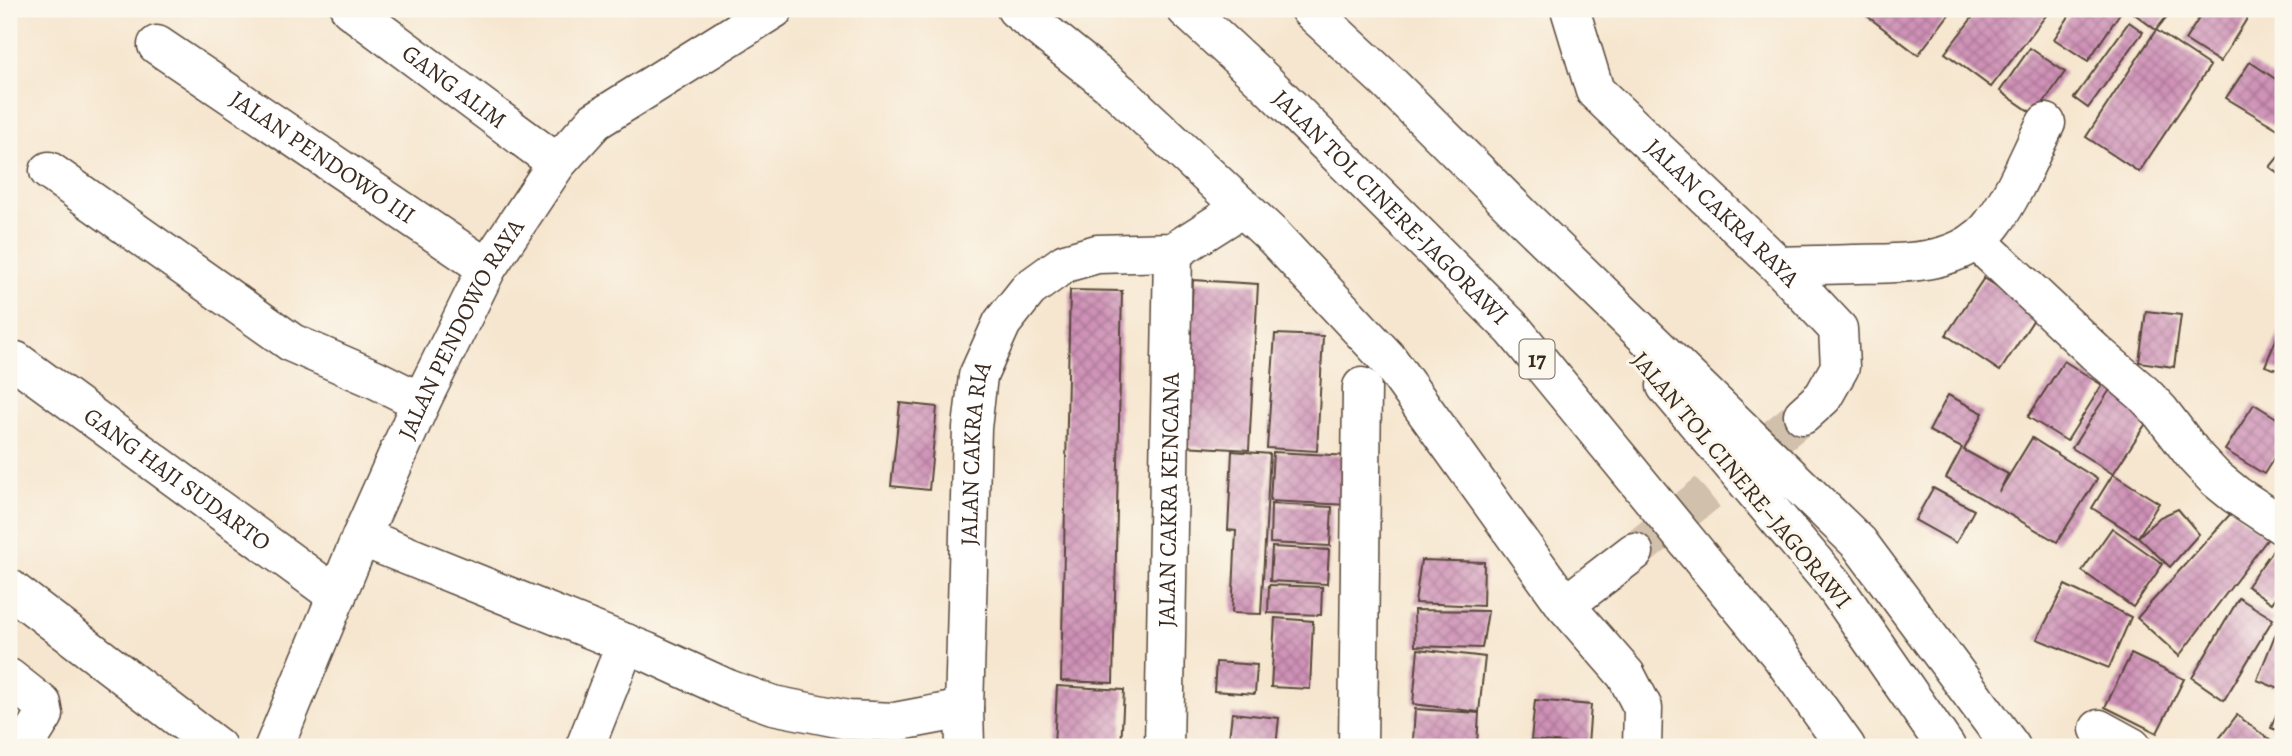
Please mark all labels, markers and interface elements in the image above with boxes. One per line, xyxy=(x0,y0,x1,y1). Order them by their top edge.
street label: GANG ALIM xyxy=(395,37,513,136)
street label: JALAN PENDOWO III xyxy=(224,83,422,231)
street label: JALAN TOL CINERE-JAGORAWI xyxy=(1266,83,1516,332)
street label: JALAN CAKRA RAYA xyxy=(1639,131,1807,295)
street label: JALAN PENDOWO RAYA xyxy=(390,212,532,444)
road number: 17 xyxy=(1520,340,1554,378)
street label: JALAN TOL CINERE–JAGORAWI xyxy=(1625,345,1859,615)
street label: JALAN CAKRA RIA xyxy=(953,355,999,546)
street label: JALAN CAKRA KENCANA xyxy=(1150,371,1187,628)
street label: GANG HAJI SUDARTO xyxy=(77,400,277,558)

